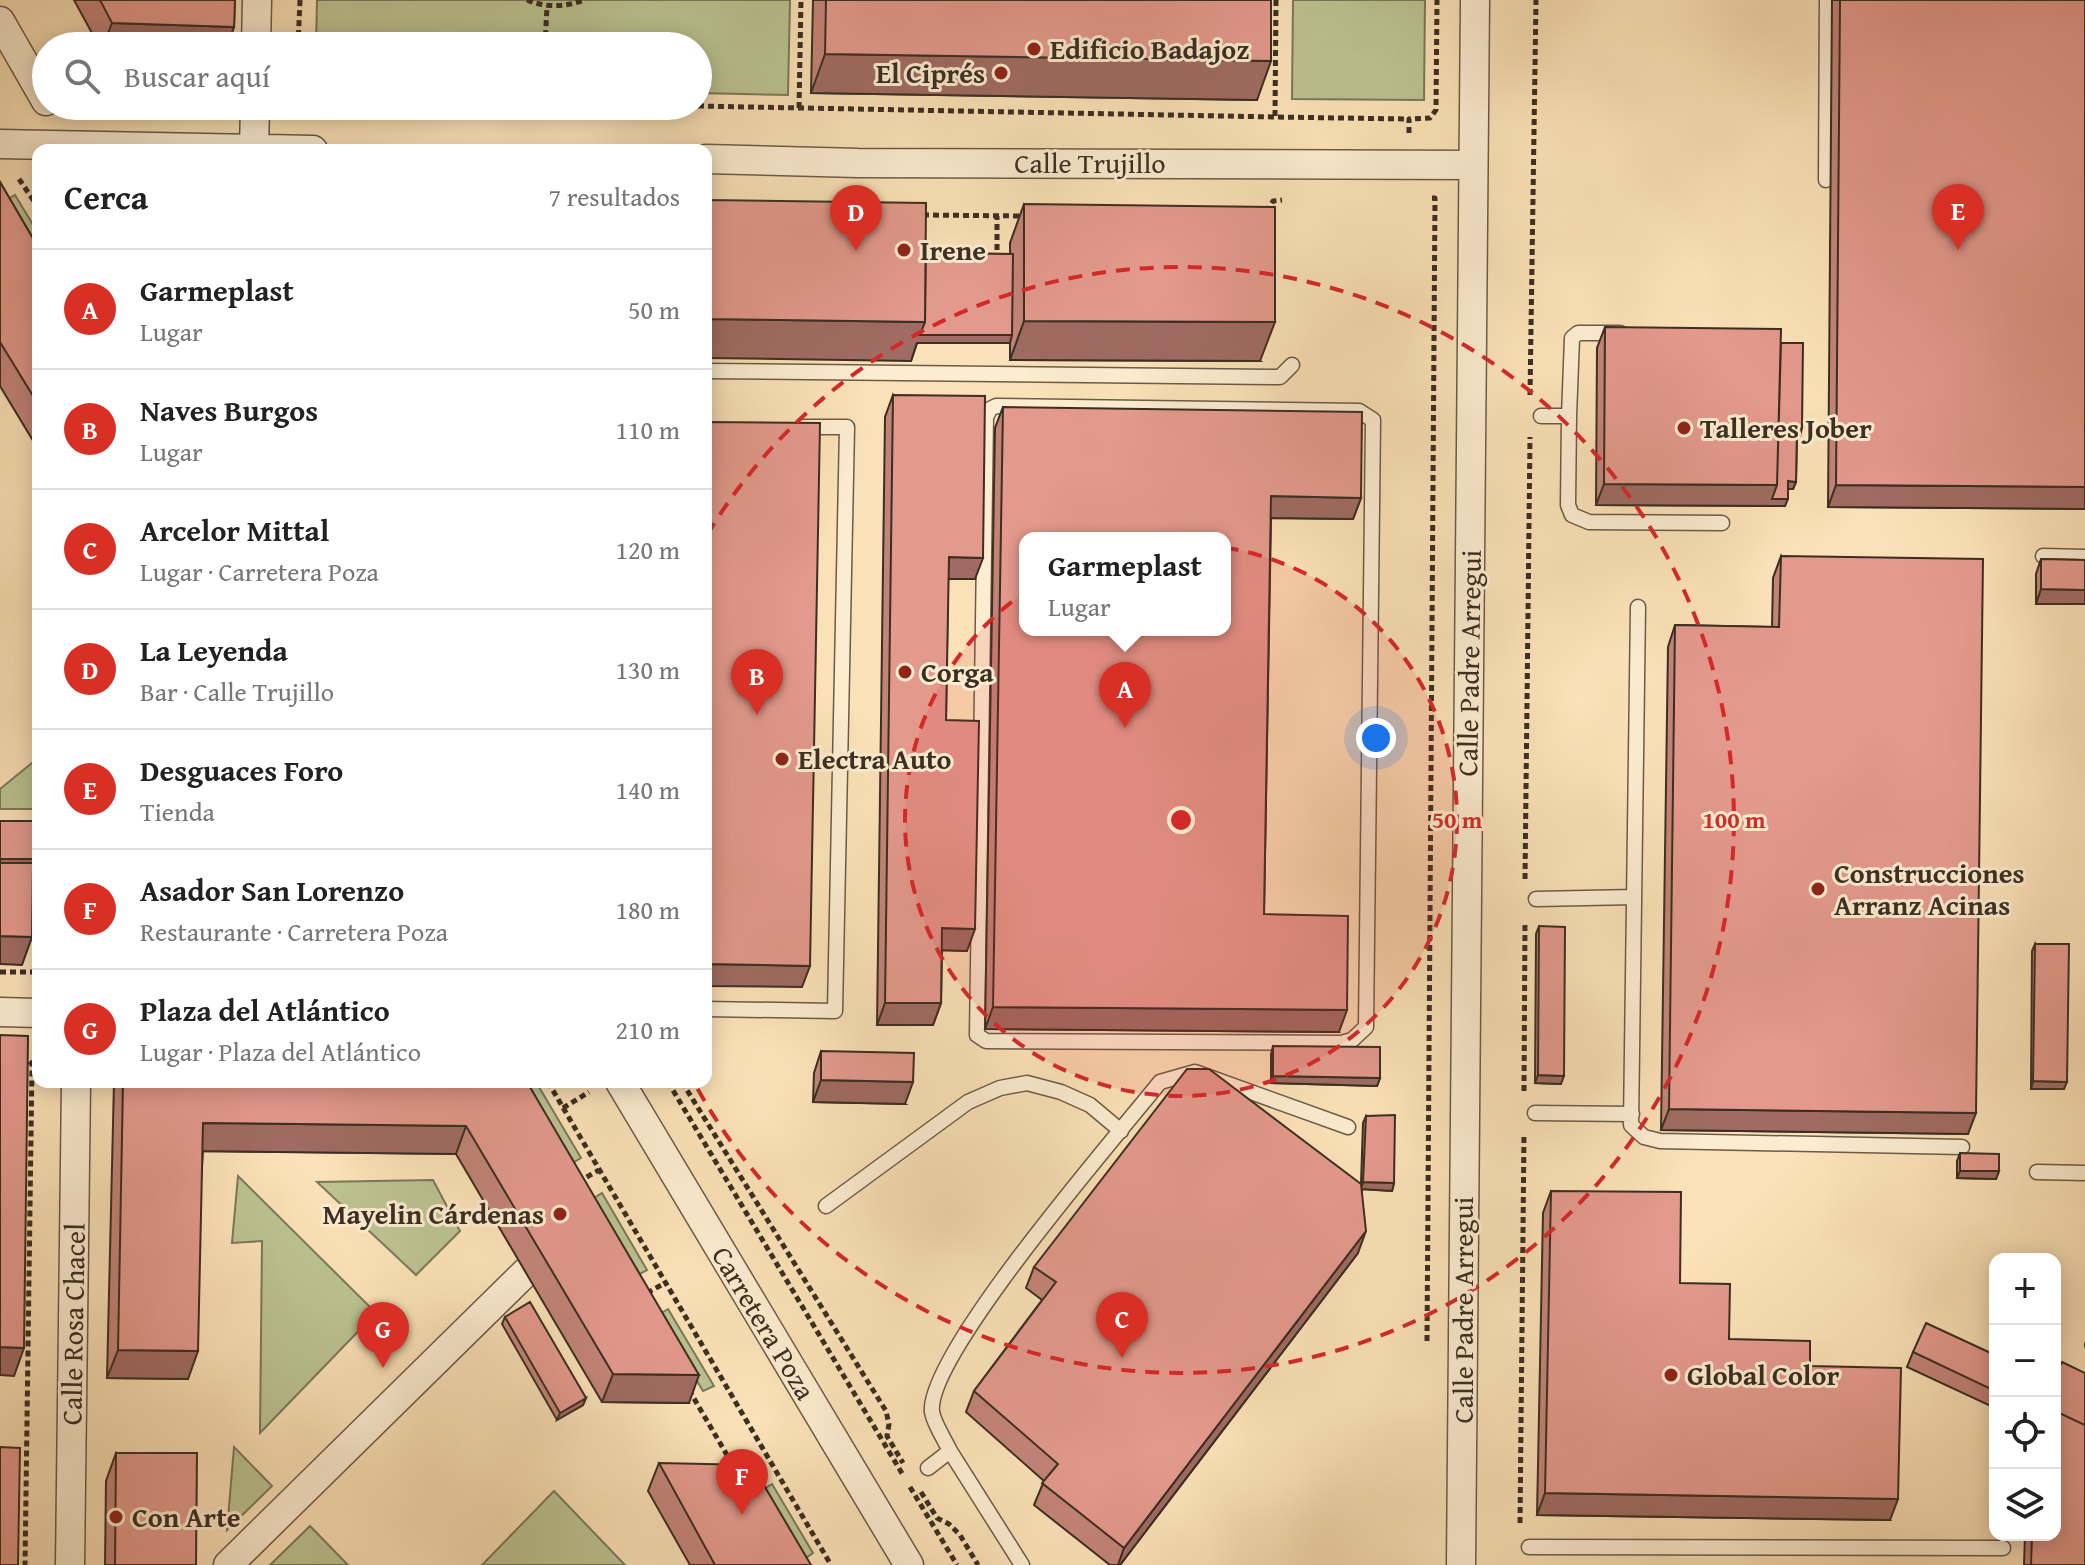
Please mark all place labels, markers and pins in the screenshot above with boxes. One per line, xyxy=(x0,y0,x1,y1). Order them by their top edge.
place label: Edificio Badajoz xyxy=(1050,28,1250,69)
marker: Edificio Badajoz xyxy=(1025,40,1043,58)
place label: El Ciprés xyxy=(876,52,985,93)
marker: El Ciprés xyxy=(992,64,1010,82)
pin: E xyxy=(1932,184,1984,250)
pin: D xyxy=(830,185,882,251)
place label: Irene xyxy=(920,229,986,270)
marker: Irene xyxy=(895,241,913,259)
place label: Talleres Jober xyxy=(1700,407,1872,448)
marker: Talleres Jober xyxy=(1675,419,1693,437)
pin: B xyxy=(731,649,783,715)
place label: Corga xyxy=(921,651,994,692)
pin: A xyxy=(1099,662,1151,728)
marker: Corga xyxy=(896,663,914,681)
place label: Electra Auto xyxy=(798,738,952,779)
marker: Electra Auto xyxy=(773,750,791,768)
centre of rings xyxy=(1167,806,1195,834)
place label: Construcciones Arranz Acinas xyxy=(1834,852,2025,925)
marker: Construcciones Arranz Acinas xyxy=(1809,880,1827,898)
place label: Mayelin Cárdenas xyxy=(322,1193,544,1234)
marker: Mayelin Cárdenas xyxy=(551,1205,569,1223)
pin: C xyxy=(1096,1292,1148,1358)
pin: G xyxy=(357,1302,409,1368)
place label: Global Color xyxy=(1687,1354,1839,1395)
marker: Global Color xyxy=(1662,1366,1680,1384)
pin: F xyxy=(716,1449,768,1515)
place label: Con Arte xyxy=(132,1496,241,1537)
marker: Con Arte xyxy=(107,1508,125,1526)

